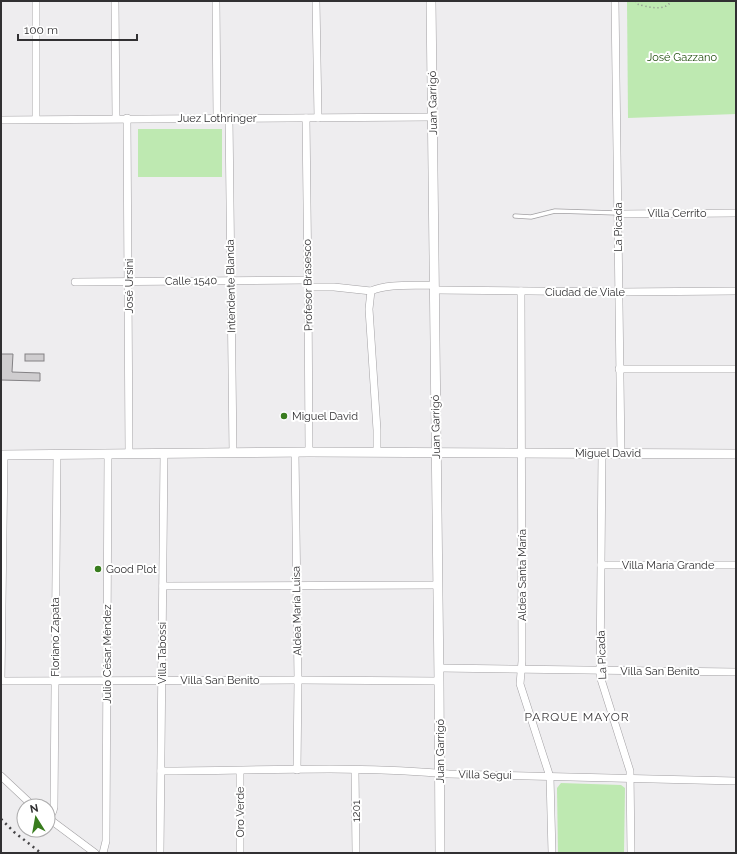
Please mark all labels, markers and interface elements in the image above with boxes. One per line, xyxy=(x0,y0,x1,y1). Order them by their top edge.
scale bar xyxy=(18,16,137,42)
text: 100 m xyxy=(24,23,58,37)
park label: José Gazzano xyxy=(647,51,717,64)
street label: Juan Garrigó xyxy=(426,70,440,135)
street label: Juez Lothringer xyxy=(177,112,257,125)
street label: La Picada xyxy=(612,202,625,252)
street label: Villa Cerrito xyxy=(648,207,707,220)
street label: Profesor Brasesco xyxy=(301,238,315,331)
street label: Intendente Blanda xyxy=(224,239,238,333)
street label: José Ursini xyxy=(123,259,136,313)
street label: Calle 1540 xyxy=(165,274,217,288)
street label: Ciudad de Viale xyxy=(545,286,626,299)
street label: Juan Garrigó xyxy=(429,394,443,459)
place label: Miguel David xyxy=(292,410,358,423)
marker: Miguel David xyxy=(279,411,289,421)
street label: Miguel David xyxy=(575,447,641,460)
street label: Aldea Santa María xyxy=(516,529,529,621)
street label: Villa María Grande xyxy=(622,559,715,572)
place label: Good Plot xyxy=(106,563,157,576)
marker: Good Plot xyxy=(93,564,103,574)
street label: Aldea María Luisa xyxy=(290,566,304,656)
street label: Floriano Zapata xyxy=(49,597,62,677)
street label: Julio César Méndez xyxy=(101,604,114,704)
street label: Villa Tabossi xyxy=(156,622,169,684)
street label: La Picada xyxy=(595,630,609,680)
street label: Villa San Benito xyxy=(620,665,700,678)
street label: Villa San Benito xyxy=(180,674,260,687)
district label: PARQUE MAYOR xyxy=(524,710,630,724)
street label: Juan Garrigó xyxy=(434,718,447,783)
street label: Villa Segui xyxy=(458,768,512,782)
street label: Oro Verde xyxy=(234,786,247,838)
north arrow xyxy=(16,798,56,838)
street label: 1201 xyxy=(350,800,363,822)
text: N xyxy=(29,801,40,816)

